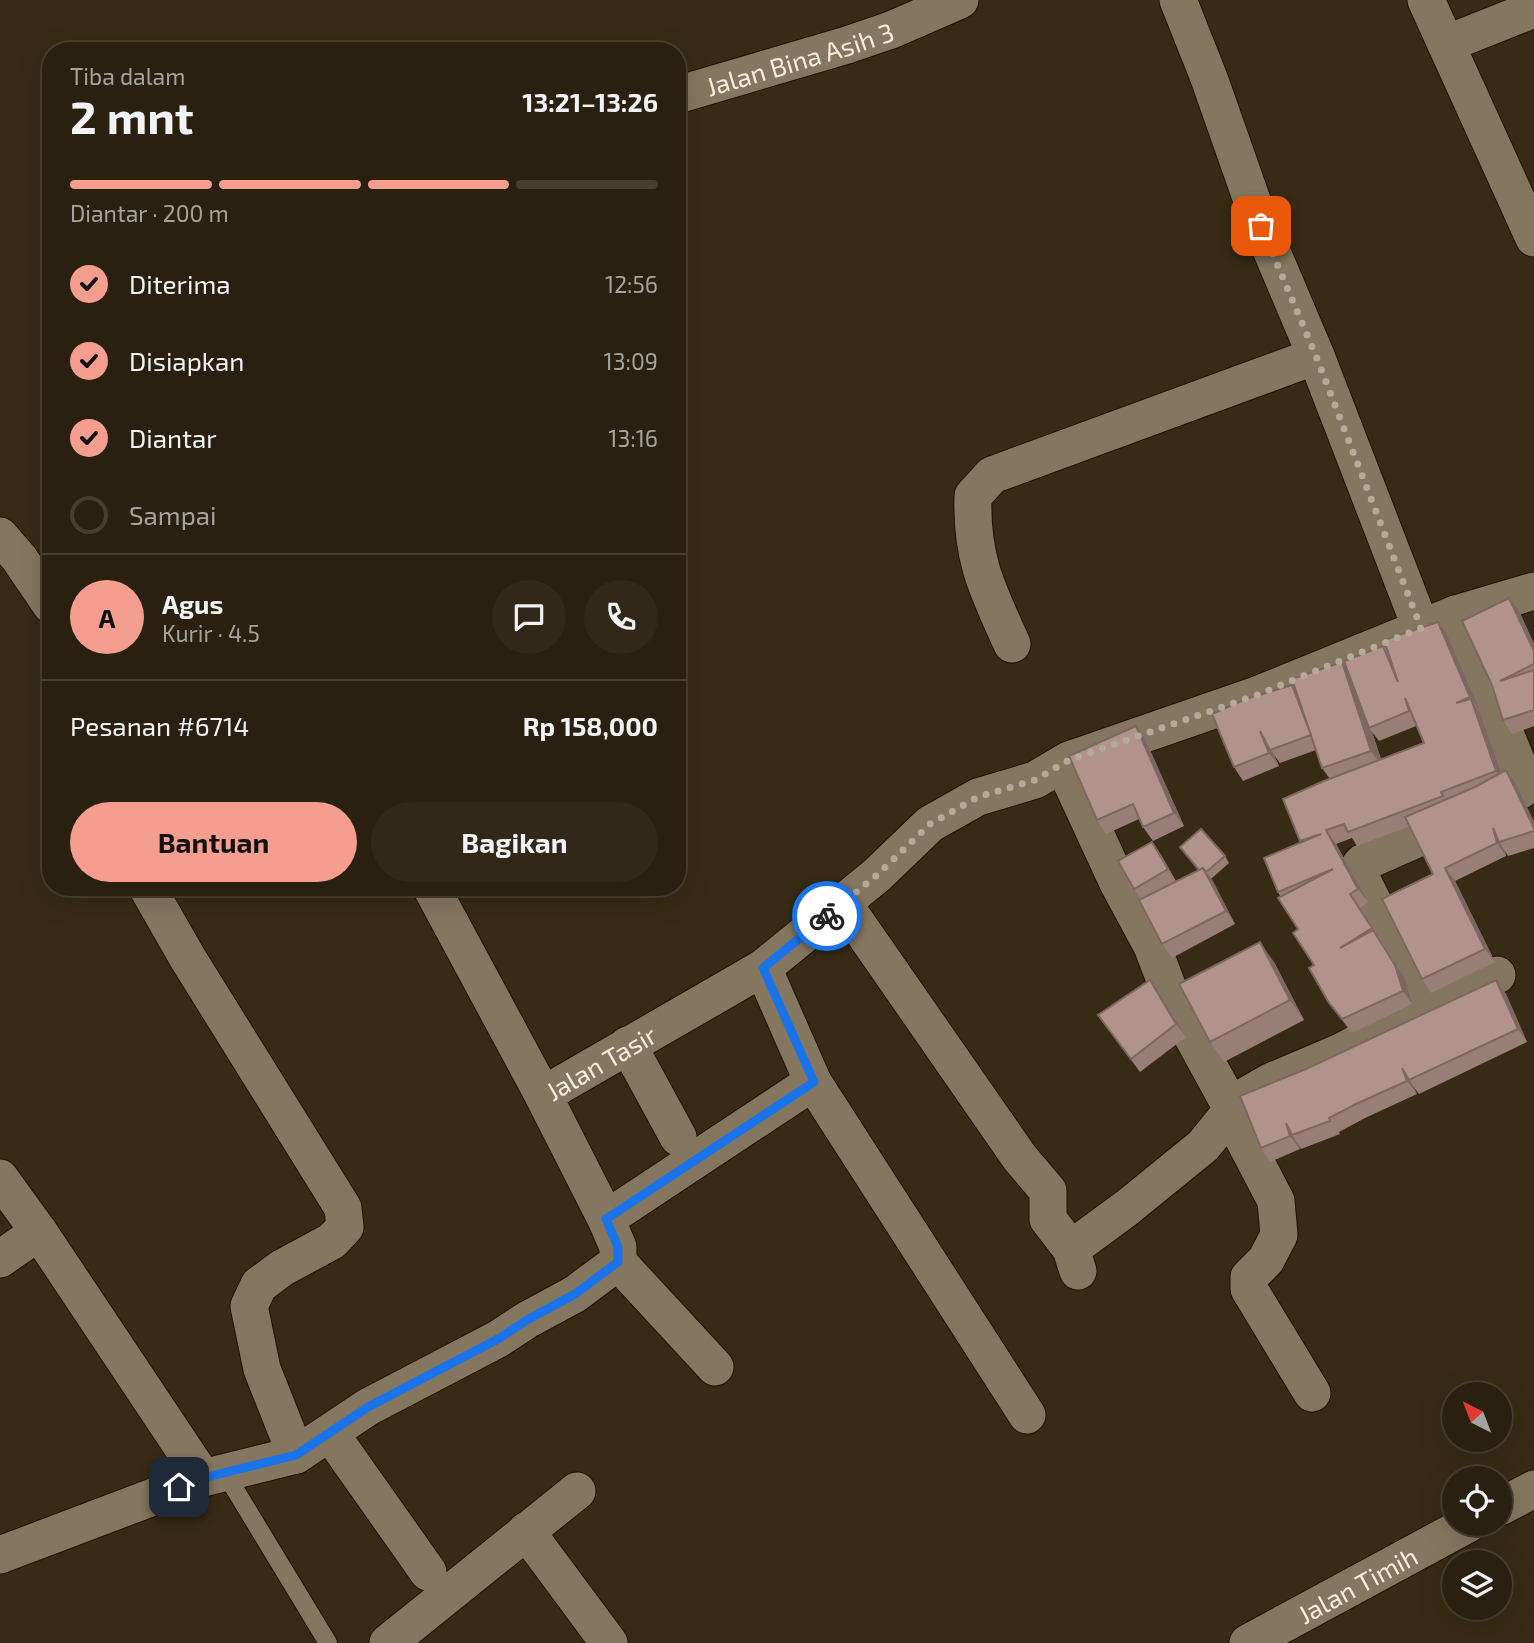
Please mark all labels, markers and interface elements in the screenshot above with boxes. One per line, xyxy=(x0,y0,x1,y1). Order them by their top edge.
street label: Jalan Bina Asih 3 xyxy=(702,15,897,101)
text: Tiba dalam xyxy=(70,62,185,90)
text: 13:21–13:26 xyxy=(522,86,658,117)
text: 2 mnt xyxy=(70,88,194,143)
pin xyxy=(1231,196,1291,256)
text: Diantar · 200 m xyxy=(70,199,229,227)
icon: bag xyxy=(1242,207,1280,245)
icon: check xyxy=(70,265,108,303)
text: Diterima xyxy=(129,268,231,299)
text: 12:56 xyxy=(605,270,658,298)
icon: check xyxy=(70,342,108,380)
text: Disiapkan xyxy=(129,345,244,376)
text: 13:09 xyxy=(604,347,658,375)
icon: check xyxy=(70,419,108,457)
text: Diantar xyxy=(129,422,217,453)
text: 13:16 xyxy=(608,424,658,452)
text: Sampai xyxy=(129,499,216,530)
button: chat xyxy=(492,580,566,654)
button: phone xyxy=(584,580,658,654)
text: Agus xyxy=(162,588,223,619)
text: A xyxy=(99,602,115,633)
text: Kurir · 4.5 xyxy=(162,619,260,647)
text: Pesanan #6714 xyxy=(70,710,249,741)
text: Rp 158,000 xyxy=(523,710,658,741)
button: Bantuan xyxy=(70,802,357,882)
button: Bagikan xyxy=(371,802,658,882)
courier xyxy=(792,881,862,951)
icon: bike xyxy=(808,897,846,935)
street label: Jalan Tasir xyxy=(540,1018,661,1106)
north arrow xyxy=(1442,1382,1512,1452)
map controls xyxy=(1442,1382,1512,1620)
pin xyxy=(149,1457,209,1517)
button: locate xyxy=(1442,1466,1512,1536)
icon: home xyxy=(160,1468,198,1506)
street label: Jalan Timih xyxy=(1292,1539,1422,1629)
button: layers xyxy=(1442,1550,1512,1620)

